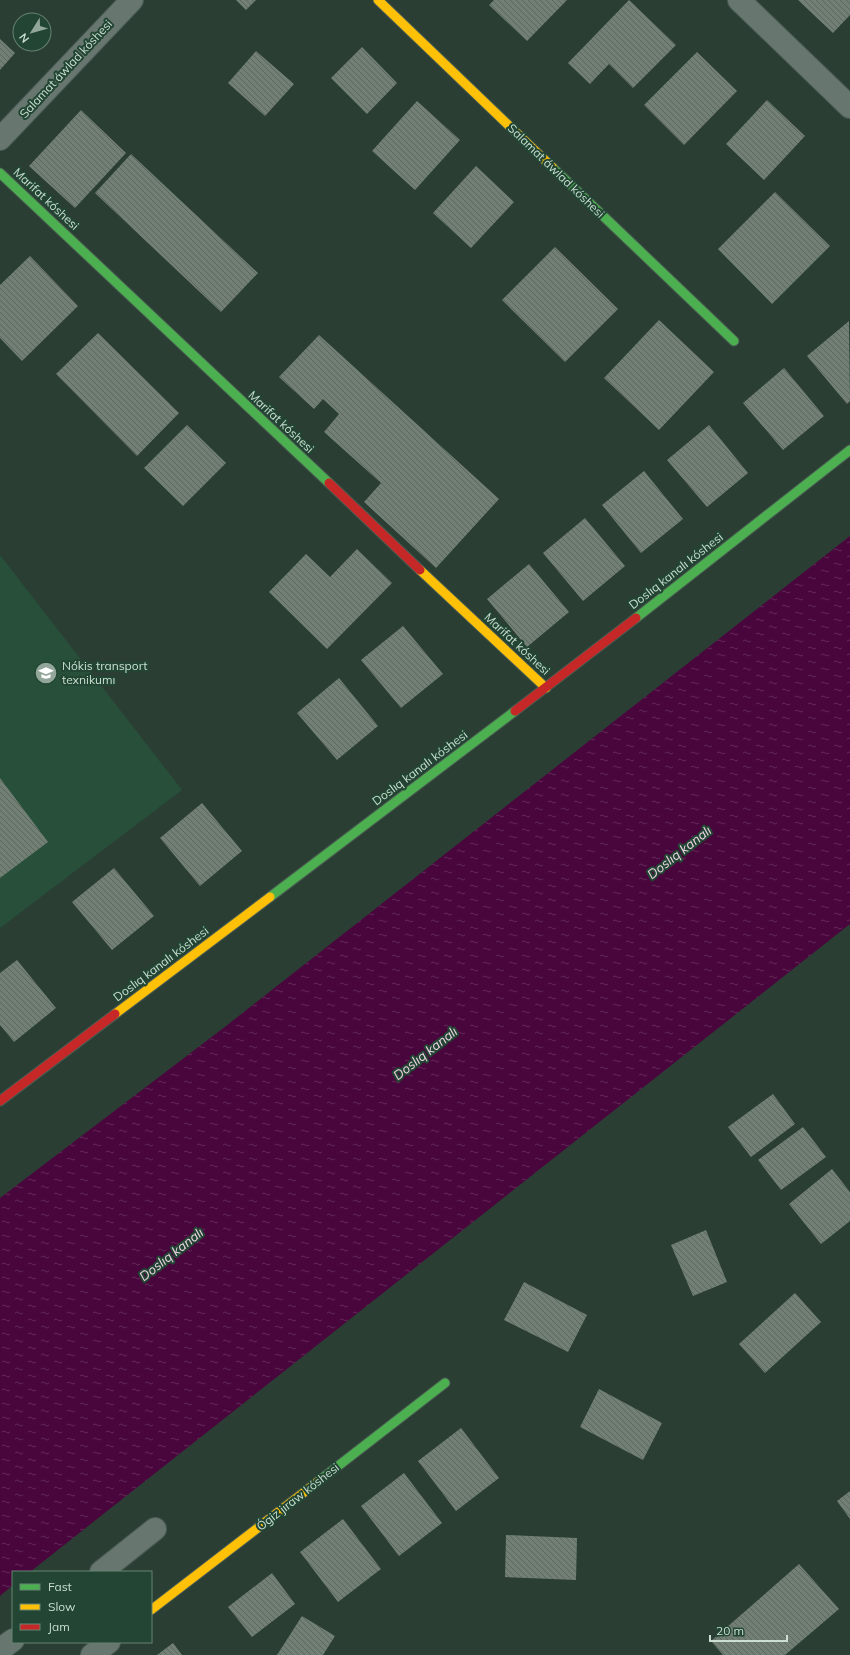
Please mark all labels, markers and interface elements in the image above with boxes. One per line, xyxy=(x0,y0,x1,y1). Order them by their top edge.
north arrow xyxy=(12,12,52,52)
street label: Salamat áwlad kóshesi xyxy=(16,16,115,121)
text: N xyxy=(16,30,32,46)
street label: Salamat áwlad kóshesi xyxy=(505,120,608,221)
street label: Marifat kóshesi xyxy=(10,164,82,233)
street label: Marifat kóshesi xyxy=(245,387,317,456)
street label: Doslıq kanalı kóshesi xyxy=(626,529,726,612)
street label: Marifat kóshesi xyxy=(481,609,553,678)
place label: Nókis transport texnikumı xyxy=(62,658,148,687)
school or university icon: Nókis transport texnikumı xyxy=(33,660,59,686)
street label: Doslıq kanalı kóshesi xyxy=(369,727,470,808)
water label: Doslıq kanalı xyxy=(644,822,714,882)
street label: Doslıq kanalı kóshesi xyxy=(110,923,211,1004)
water label: Doslıq kanalı xyxy=(390,1023,460,1083)
water label: Doslıq kanalı xyxy=(136,1224,206,1284)
street label: Ógiz jıraw kóshesi xyxy=(253,1460,342,1533)
legend xyxy=(12,1571,152,1643)
text: Fast xyxy=(48,1579,72,1594)
text: Slow xyxy=(48,1599,76,1614)
scale bar xyxy=(710,1617,787,1643)
text: Jam xyxy=(48,1619,70,1634)
text: 20 m xyxy=(716,1623,744,1638)

